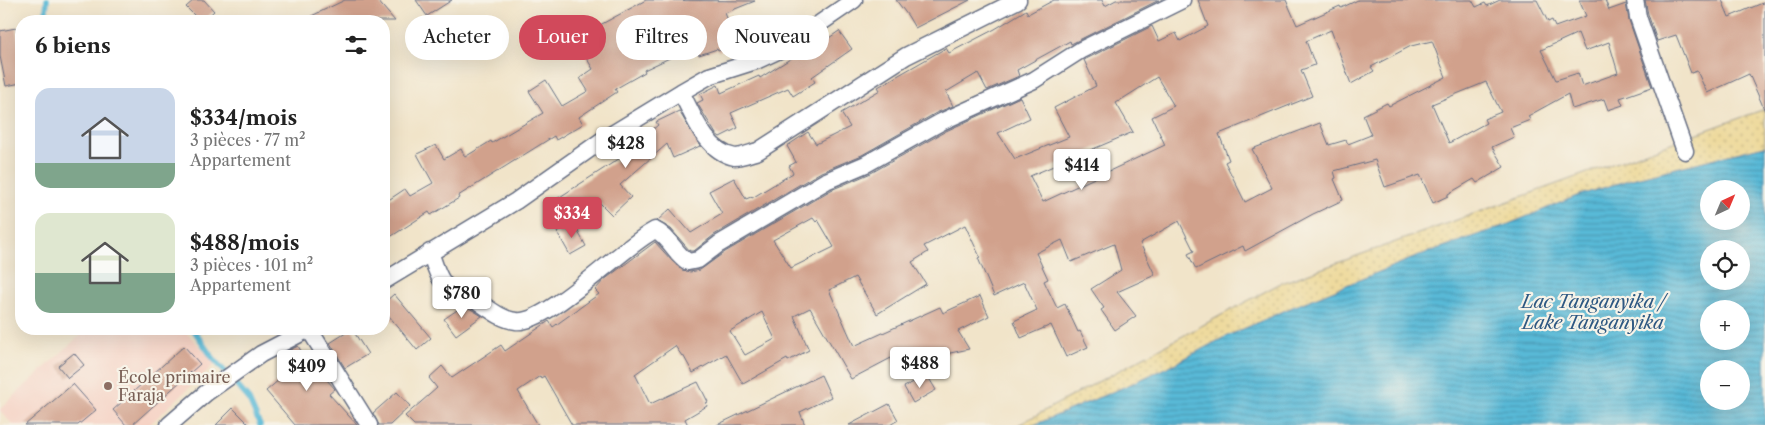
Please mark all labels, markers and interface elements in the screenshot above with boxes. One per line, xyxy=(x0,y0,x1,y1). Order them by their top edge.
chip: Acheter xyxy=(405,15,509,60)
chip: Louer xyxy=(519,15,606,60)
chip: Filtres xyxy=(616,15,707,60)
chip: Nouveau xyxy=(717,15,829,60)
icon: filters xyxy=(342,31,370,59)
text: 6 biens xyxy=(35,33,111,58)
text: $334/mois xyxy=(190,105,297,130)
icon: home xyxy=(75,108,135,168)
pin: $428 xyxy=(596,126,656,169)
text: 3 pièces · 77 m² xyxy=(190,130,306,150)
text: $428 xyxy=(607,133,645,153)
pin: $414 xyxy=(1052,148,1112,191)
text: Appartement xyxy=(190,150,291,170)
text: $414 xyxy=(1064,155,1100,175)
north arrow xyxy=(1700,180,1750,230)
map controls xyxy=(1700,180,1750,410)
pin: $334 xyxy=(542,196,602,239)
text: $334 xyxy=(554,203,590,223)
text: $488/mois xyxy=(190,230,299,255)
icon: home xyxy=(75,233,135,293)
button: locate xyxy=(1700,240,1750,290)
text: 3 pièces · 101 m² xyxy=(190,255,313,275)
text: Appartement xyxy=(190,275,291,295)
pin: $780 xyxy=(432,276,492,319)
text: $780 xyxy=(443,283,481,303)
water label: Lac Tanganyika / Lake Tanganyika xyxy=(1520,291,1669,334)
button: + xyxy=(1700,300,1750,350)
pin: $488 xyxy=(890,346,950,389)
pin: $409 xyxy=(277,350,337,392)
text: $488 xyxy=(901,353,939,373)
text: $409 xyxy=(288,356,326,376)
button: − xyxy=(1700,360,1750,410)
place label: École primaire Faraja xyxy=(118,367,230,405)
marker: École primaire Faraja xyxy=(102,380,114,392)

